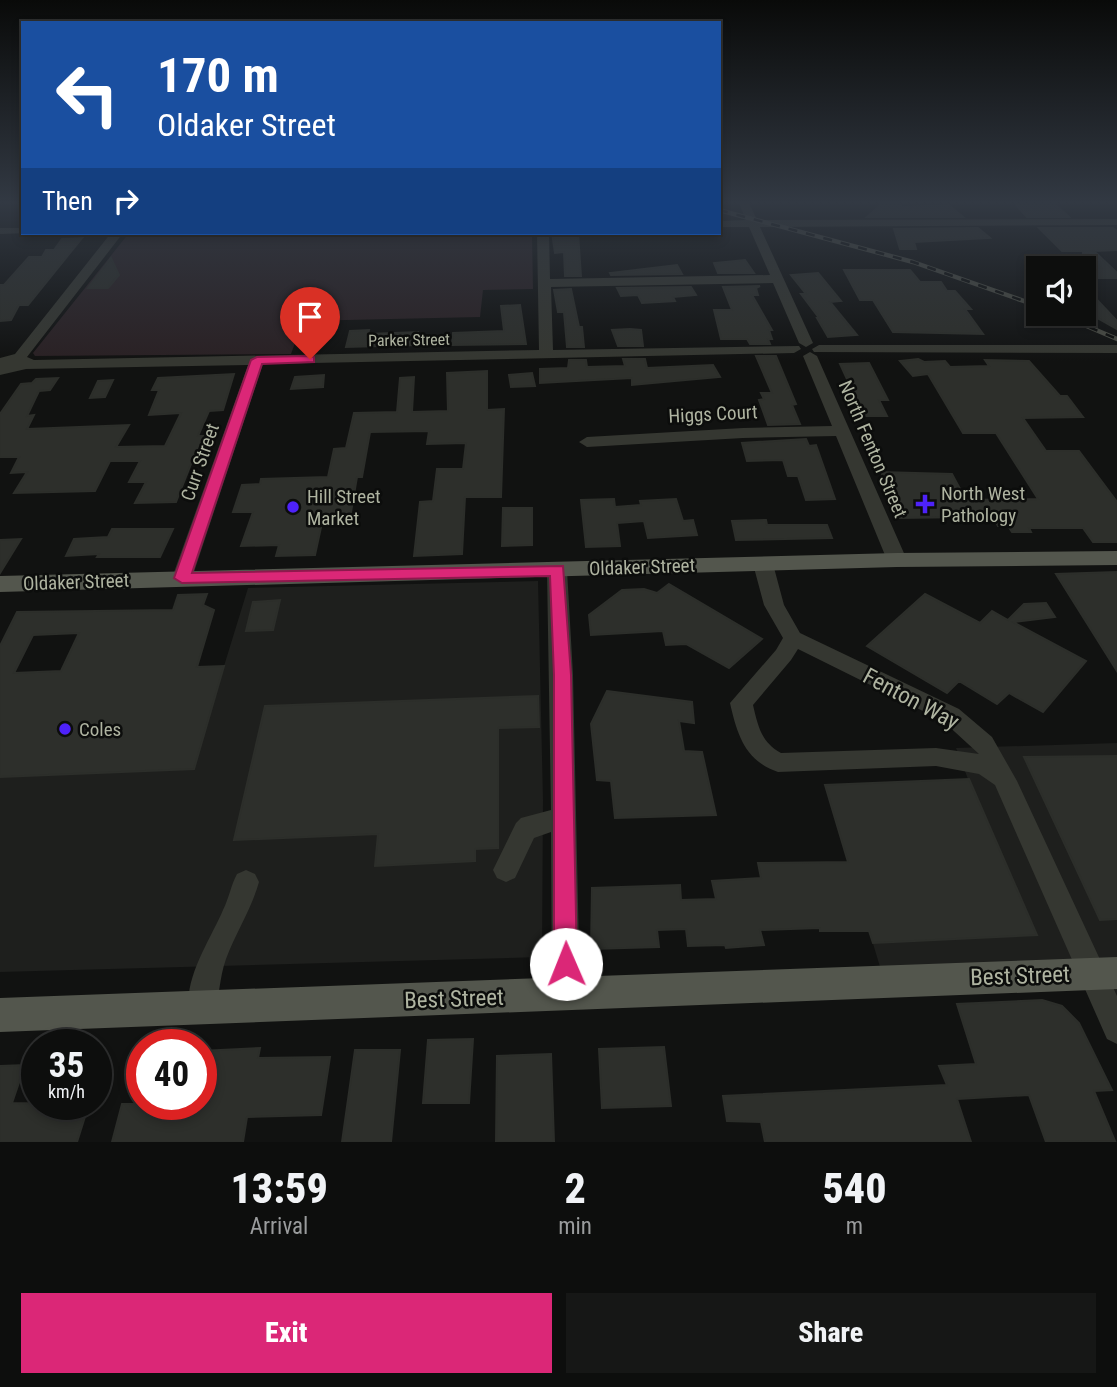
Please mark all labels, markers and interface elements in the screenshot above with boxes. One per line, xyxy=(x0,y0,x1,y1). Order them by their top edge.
text: 170 m xyxy=(157,47,279,104)
icon: left xyxy=(42,49,133,140)
text: Oldaker Street xyxy=(157,106,336,144)
icon: right xyxy=(107,182,145,220)
text: Then xyxy=(42,186,93,216)
map controls xyxy=(1026,256,1096,326)
button: sound xyxy=(1026,256,1096,326)
pin xyxy=(280,287,340,359)
icon: arrive xyxy=(291,298,329,336)
street label: Parker Street xyxy=(368,330,450,350)
street label: North Fenton Street xyxy=(834,377,912,521)
street label: Higgs Court xyxy=(668,400,758,428)
street label: Curr Street xyxy=(176,420,224,504)
place label: North West Pathology xyxy=(941,482,1025,527)
place label: Hill Street Market xyxy=(307,485,381,530)
marker: North West Pathology xyxy=(915,494,935,514)
marker: Hill Street Market xyxy=(285,499,301,515)
street label: Oldaker Street xyxy=(588,554,696,580)
street label: Oldaker Street xyxy=(22,569,130,595)
street label: Fenton Way xyxy=(858,662,964,736)
place label: Coles xyxy=(79,718,121,741)
marker: Coles xyxy=(57,721,73,737)
position arrow xyxy=(529,927,603,1001)
street label: Best Street xyxy=(970,961,1070,991)
street label: Best Street xyxy=(404,984,504,1014)
speed limit sign: 40 xyxy=(126,1029,217,1120)
text: 35 xyxy=(49,1045,84,1086)
text: km/h xyxy=(48,1081,85,1102)
text: 13:59 xyxy=(230,1164,328,1213)
text: 2 xyxy=(564,1164,586,1213)
text: 540 xyxy=(822,1164,887,1213)
text: Arrival xyxy=(250,1213,308,1240)
text: min xyxy=(558,1213,592,1240)
text: m xyxy=(846,1213,863,1240)
button: Exit xyxy=(21,1293,552,1373)
button: Share xyxy=(566,1293,1096,1373)

